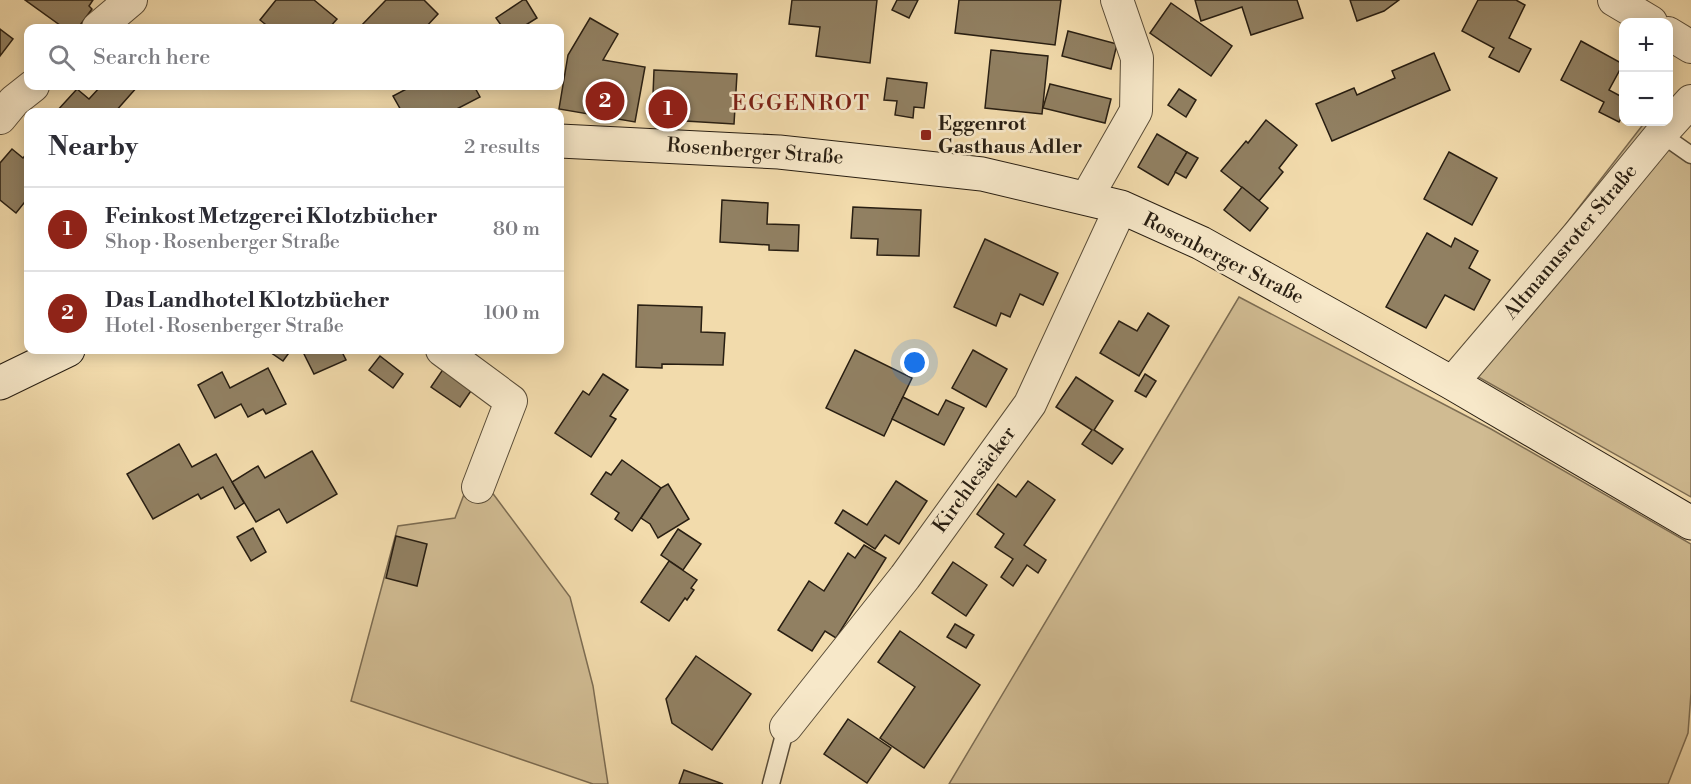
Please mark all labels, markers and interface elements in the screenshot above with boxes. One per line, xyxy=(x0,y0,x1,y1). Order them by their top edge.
map controls xyxy=(1619,18,1673,126)
button: + xyxy=(1619,18,1673,72)
search box xyxy=(24,24,564,90)
icon: search xyxy=(45,41,78,74)
text: Search here xyxy=(93,44,210,71)
button: − xyxy=(1619,72,1673,126)
pin: 2 xyxy=(586,78,624,124)
pin: 1 xyxy=(648,86,688,132)
district label: EGGENROT xyxy=(732,90,870,117)
place label: Eggenrot Gasthaus Adler xyxy=(938,112,1082,160)
marker: Eggenrot Gasthaus Adler xyxy=(919,128,933,142)
text: Nearby xyxy=(48,131,138,163)
street label: Rosenberger Straße xyxy=(666,133,844,171)
text: 2 results xyxy=(464,135,540,160)
street label: Altmannsroter Straße xyxy=(1498,159,1643,325)
text: Feinkost Metzgerei Klotzbücher xyxy=(105,203,438,230)
street label: Rosenberger Straße xyxy=(1138,208,1308,310)
text: 1 xyxy=(63,217,72,242)
text: 80 m xyxy=(493,217,540,242)
text: Shop · Rosenberger Straße xyxy=(105,230,340,255)
text: Das Landhotel Klotzbücher xyxy=(105,287,390,314)
text: 2 xyxy=(61,301,74,326)
text: 100 m xyxy=(484,301,540,326)
text: Hotel · Rosenberger Straße xyxy=(105,314,344,339)
your location xyxy=(900,348,929,377)
street label: Kirchlesäcker xyxy=(928,422,1022,538)

